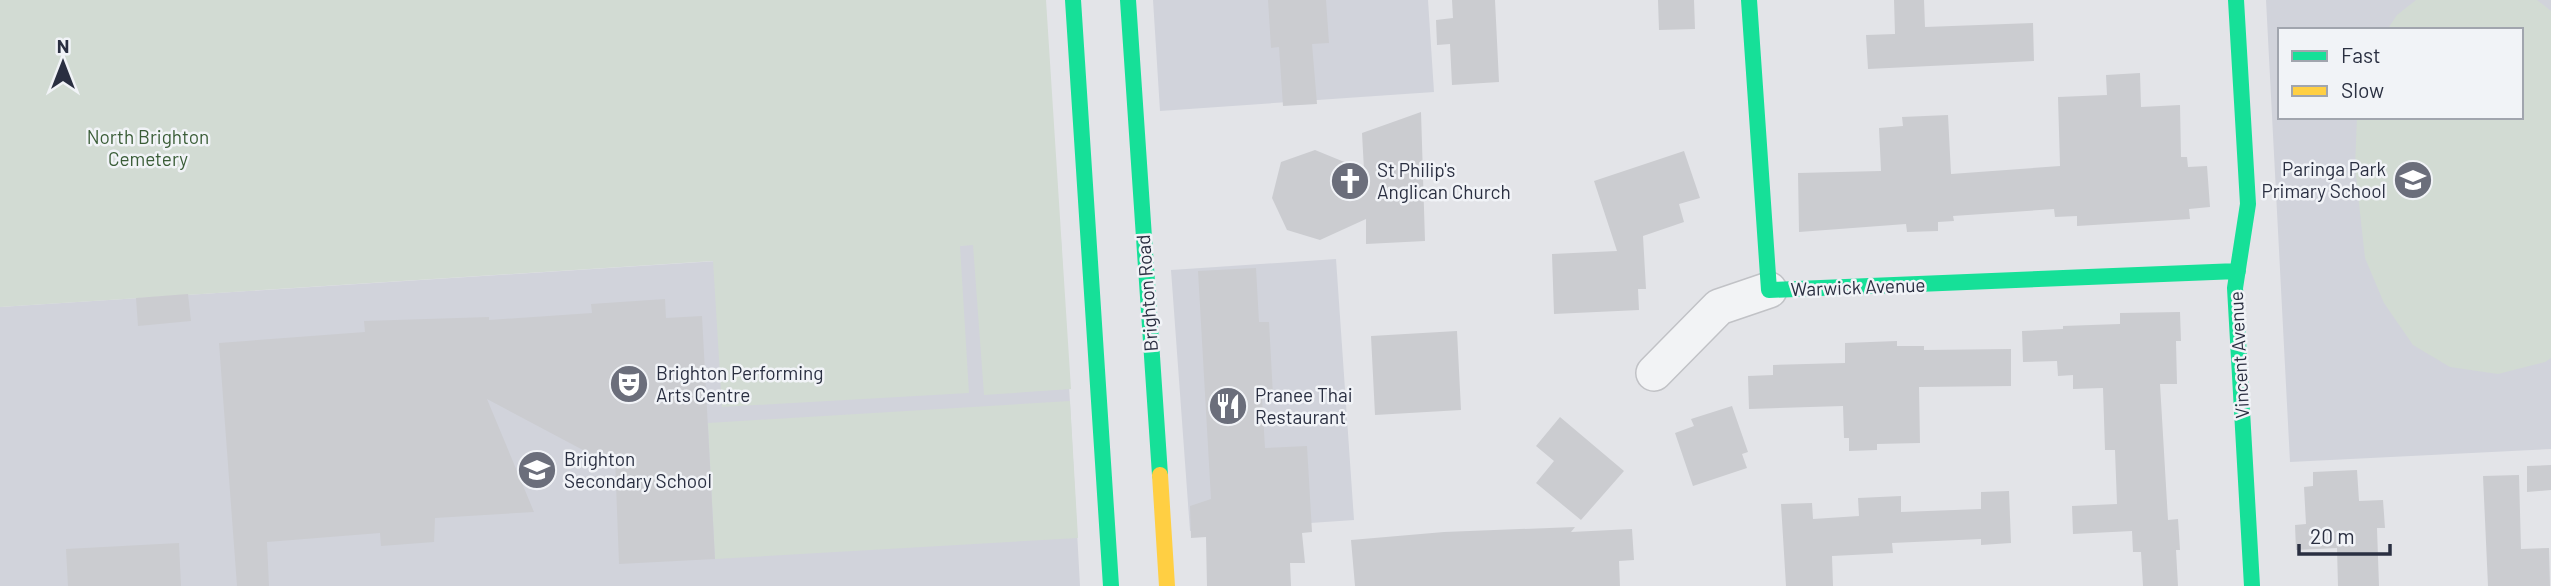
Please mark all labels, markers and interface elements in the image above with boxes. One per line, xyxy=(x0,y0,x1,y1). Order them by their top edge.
north arrow xyxy=(28,28,98,98)
legend xyxy=(2278,28,2523,119)
text: N xyxy=(57,34,69,57)
text: Fast xyxy=(2341,42,2381,67)
text: Slow xyxy=(2341,77,2384,102)
park label: North Brighton Cemetery xyxy=(87,125,209,170)
place label: Paringa Park Primary School xyxy=(2261,157,2386,202)
place label: St Philip's Anglican Church xyxy=(1377,158,1511,203)
school or university icon: Paringa Park Primary School xyxy=(2392,159,2434,201)
church icon: St Philip's Anglican Church xyxy=(1329,160,1371,202)
street label: Brighton Road xyxy=(1131,234,1162,352)
street label: Warwick Avenue xyxy=(1790,273,1926,300)
street label: Vincent Avenue xyxy=(2224,291,2253,419)
place label: Brighton Performing Arts Centre xyxy=(656,361,823,406)
theatre icon: Brighton Performing Arts Centre xyxy=(608,363,650,405)
place label: Pranee Thai Restaurant xyxy=(1255,383,1353,428)
restaurant icon: Pranee Thai Restaurant xyxy=(1207,385,1249,427)
place label: Brighton Secondary School xyxy=(564,447,712,492)
school or university icon: Brighton Secondary School xyxy=(516,449,558,491)
scale bar xyxy=(2299,512,2390,556)
text: 20 m xyxy=(2310,523,2355,548)

